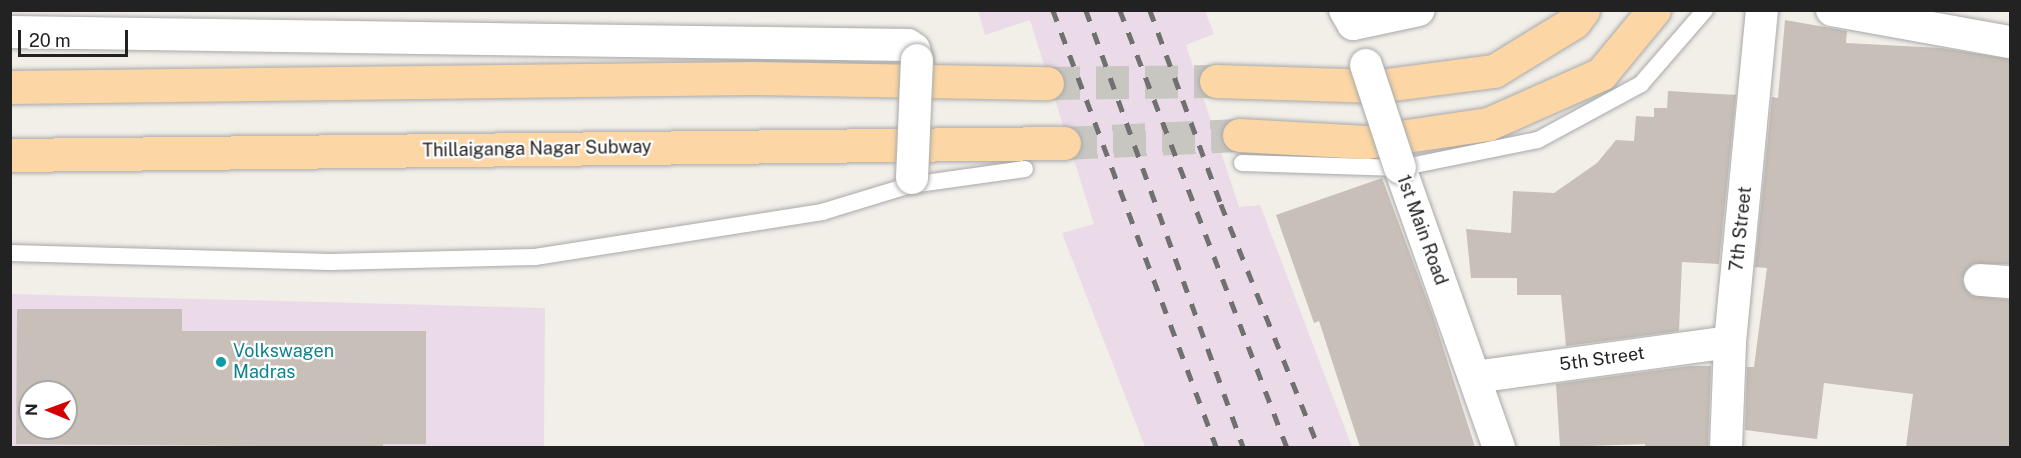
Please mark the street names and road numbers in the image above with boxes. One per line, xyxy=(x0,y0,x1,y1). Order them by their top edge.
street label: Thillaiganga Nagar Subway xyxy=(422,136,652,162)
street label: 1st Main Road xyxy=(1392,172,1452,288)
street label: 7th Street xyxy=(1726,186,1756,272)
street label: 5th Street xyxy=(1558,342,1646,376)

